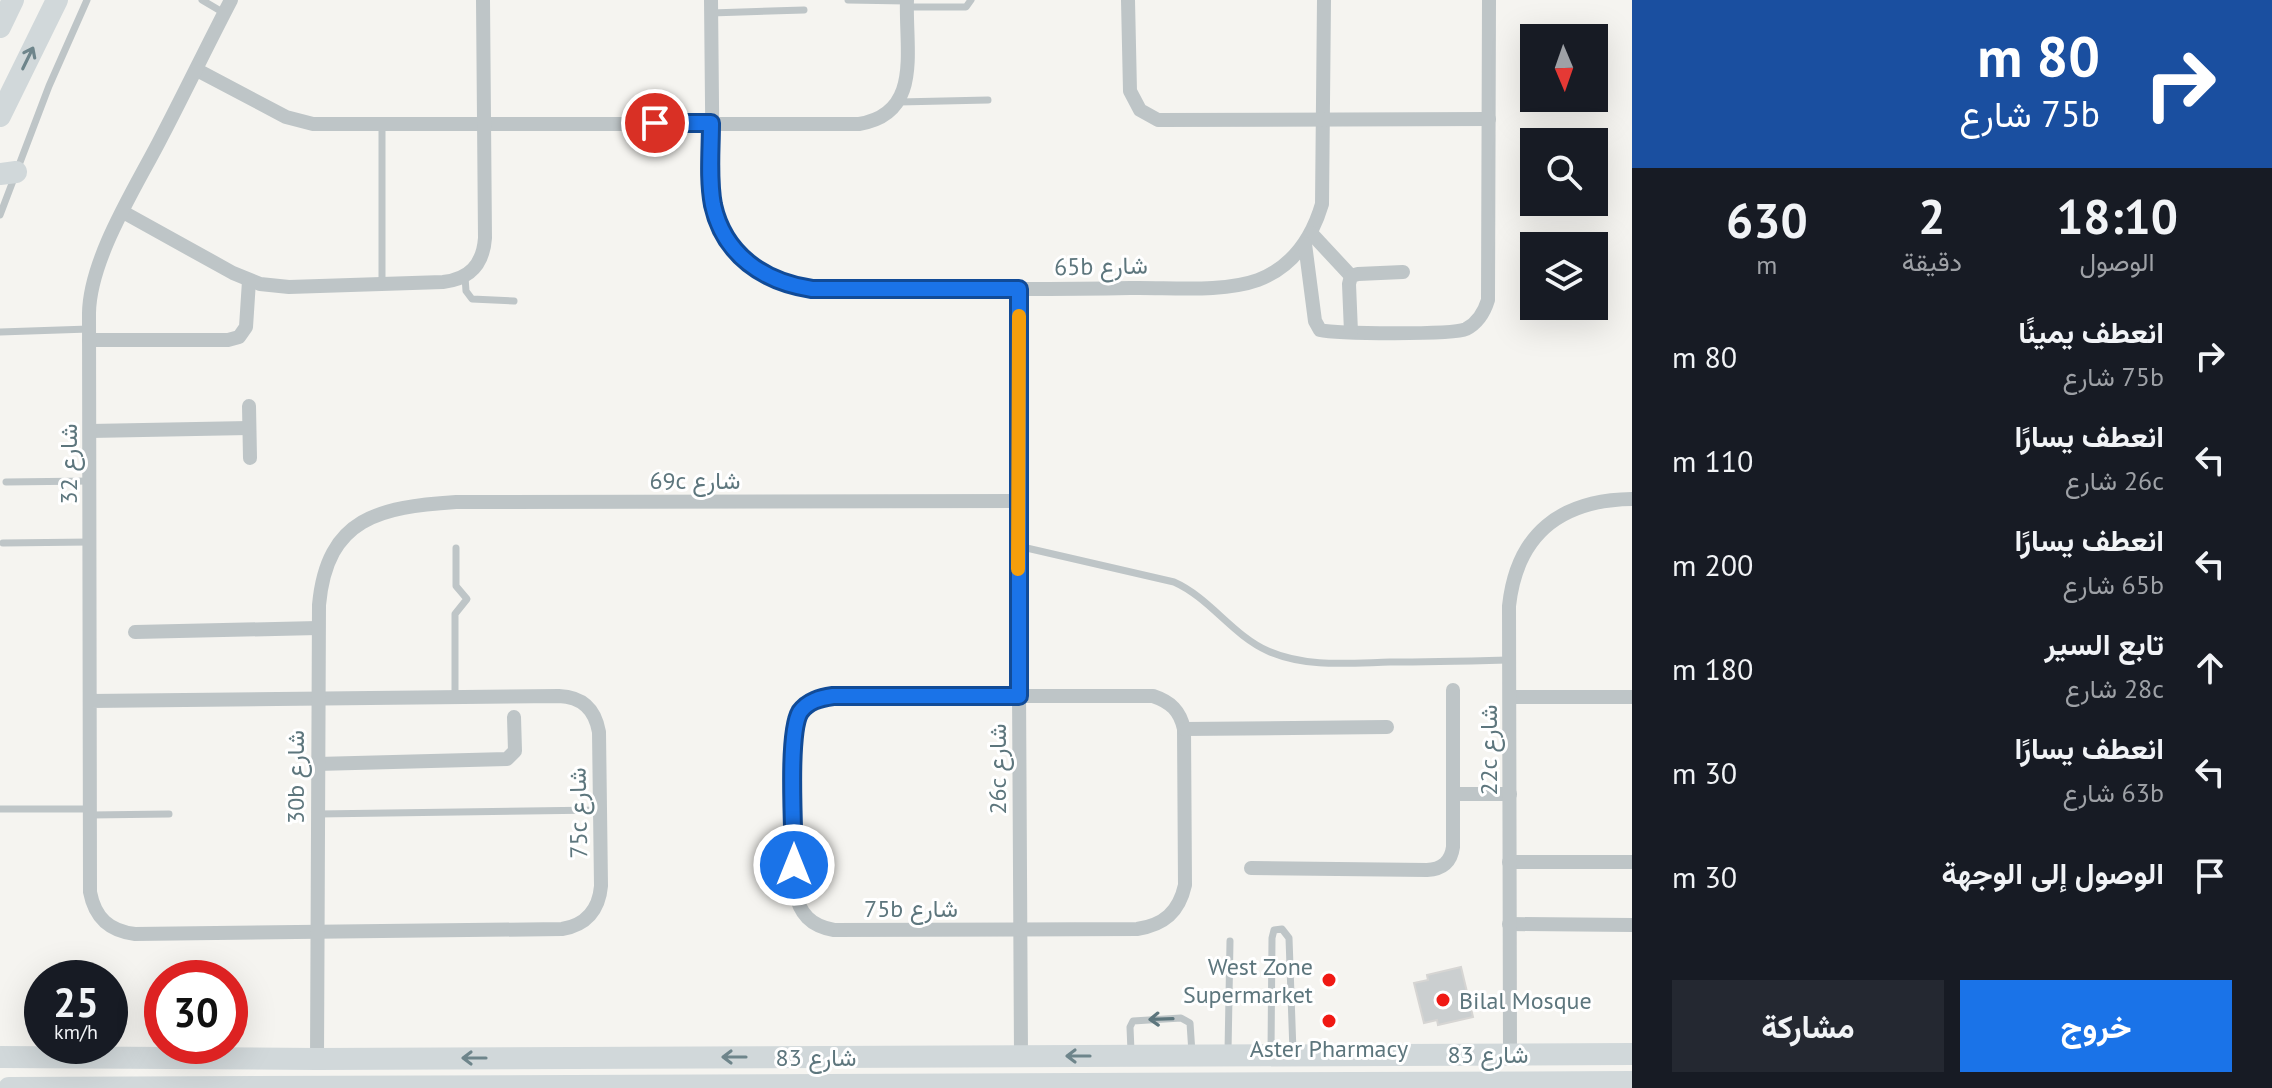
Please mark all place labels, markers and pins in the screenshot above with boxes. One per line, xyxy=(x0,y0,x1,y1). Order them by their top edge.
pin xyxy=(621,89,689,157)
place label: West Zone Supermarket xyxy=(1183,951,1313,1010)
marker: West Zone Supermarket xyxy=(1320,971,1338,989)
place label: Bilal Mosque xyxy=(1459,985,1592,1016)
marker: Bilal Mosque xyxy=(1434,991,1452,1009)
marker: Aster Pharmacy xyxy=(1320,1012,1338,1030)
place label: Aster Pharmacy xyxy=(1250,1033,1408,1064)

